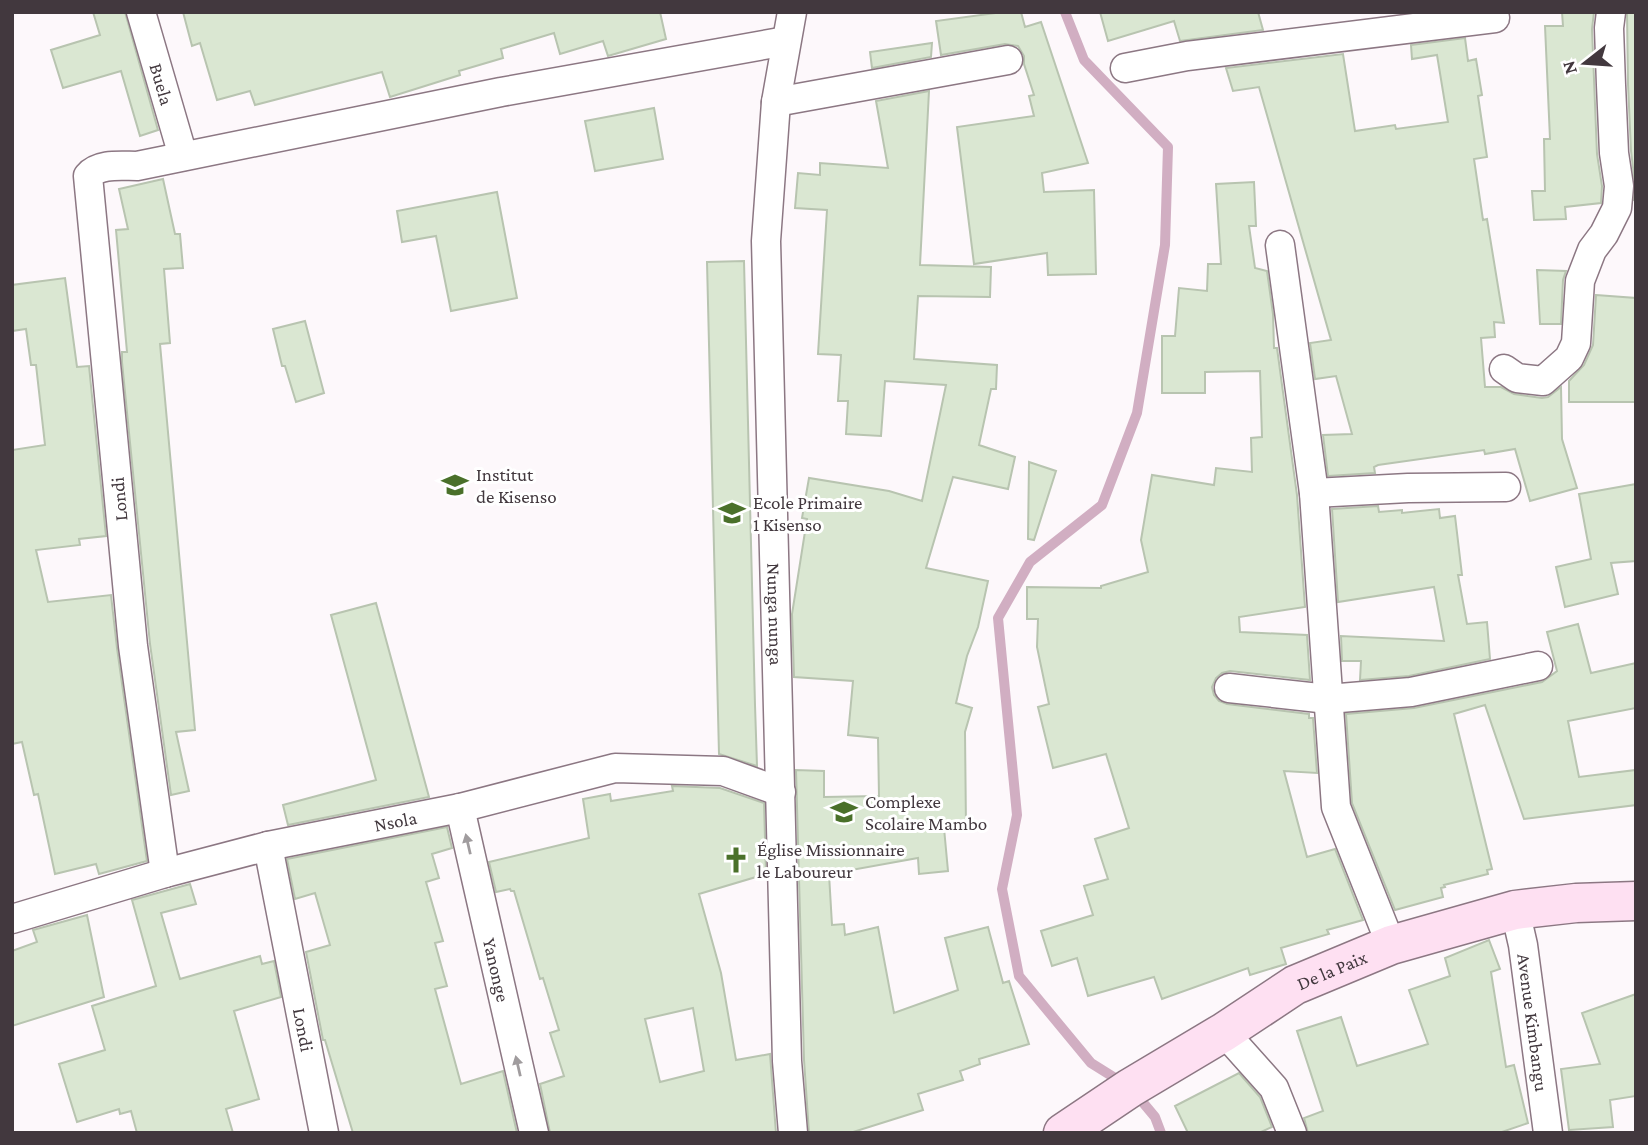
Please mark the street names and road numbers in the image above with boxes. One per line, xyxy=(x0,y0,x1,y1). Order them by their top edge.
street label: Buela xyxy=(146,61,178,108)
street label: Londi xyxy=(107,476,131,522)
street label: Nunga nunga xyxy=(764,563,787,666)
street label: Nsola xyxy=(372,806,419,835)
street label: Yanonge xyxy=(479,936,514,1004)
street label: De la Paix xyxy=(1294,946,1370,994)
street label: Avenue Kimbangu xyxy=(1514,952,1553,1093)
street label: Londi xyxy=(289,1006,318,1053)

